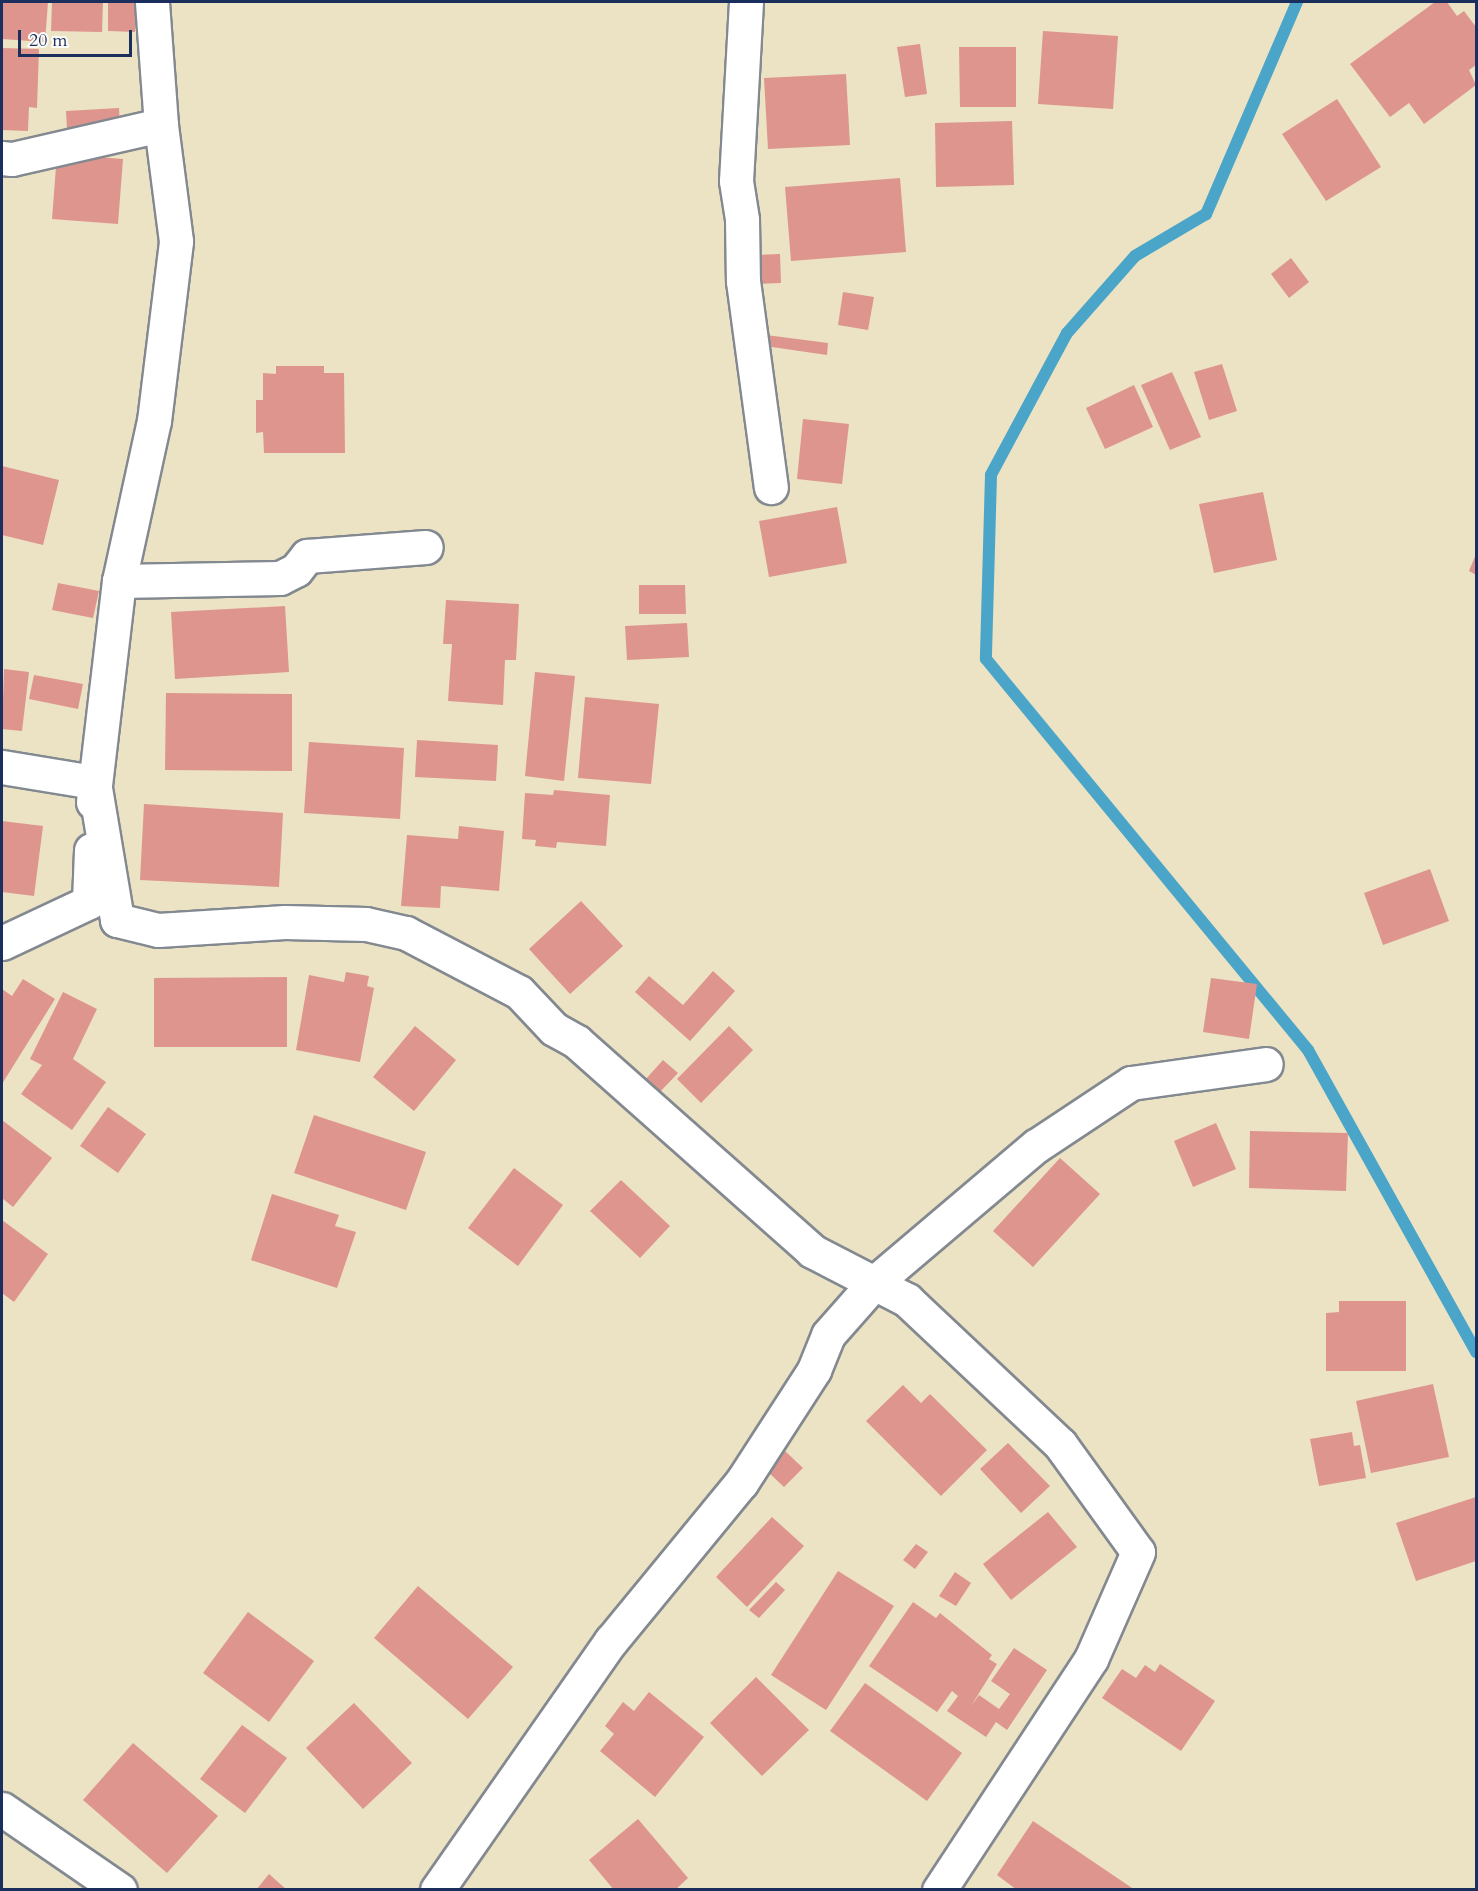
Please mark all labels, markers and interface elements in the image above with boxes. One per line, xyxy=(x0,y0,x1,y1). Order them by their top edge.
scale bar xyxy=(21,18,135,56)
text: 20 m xyxy=(29,28,68,53)

